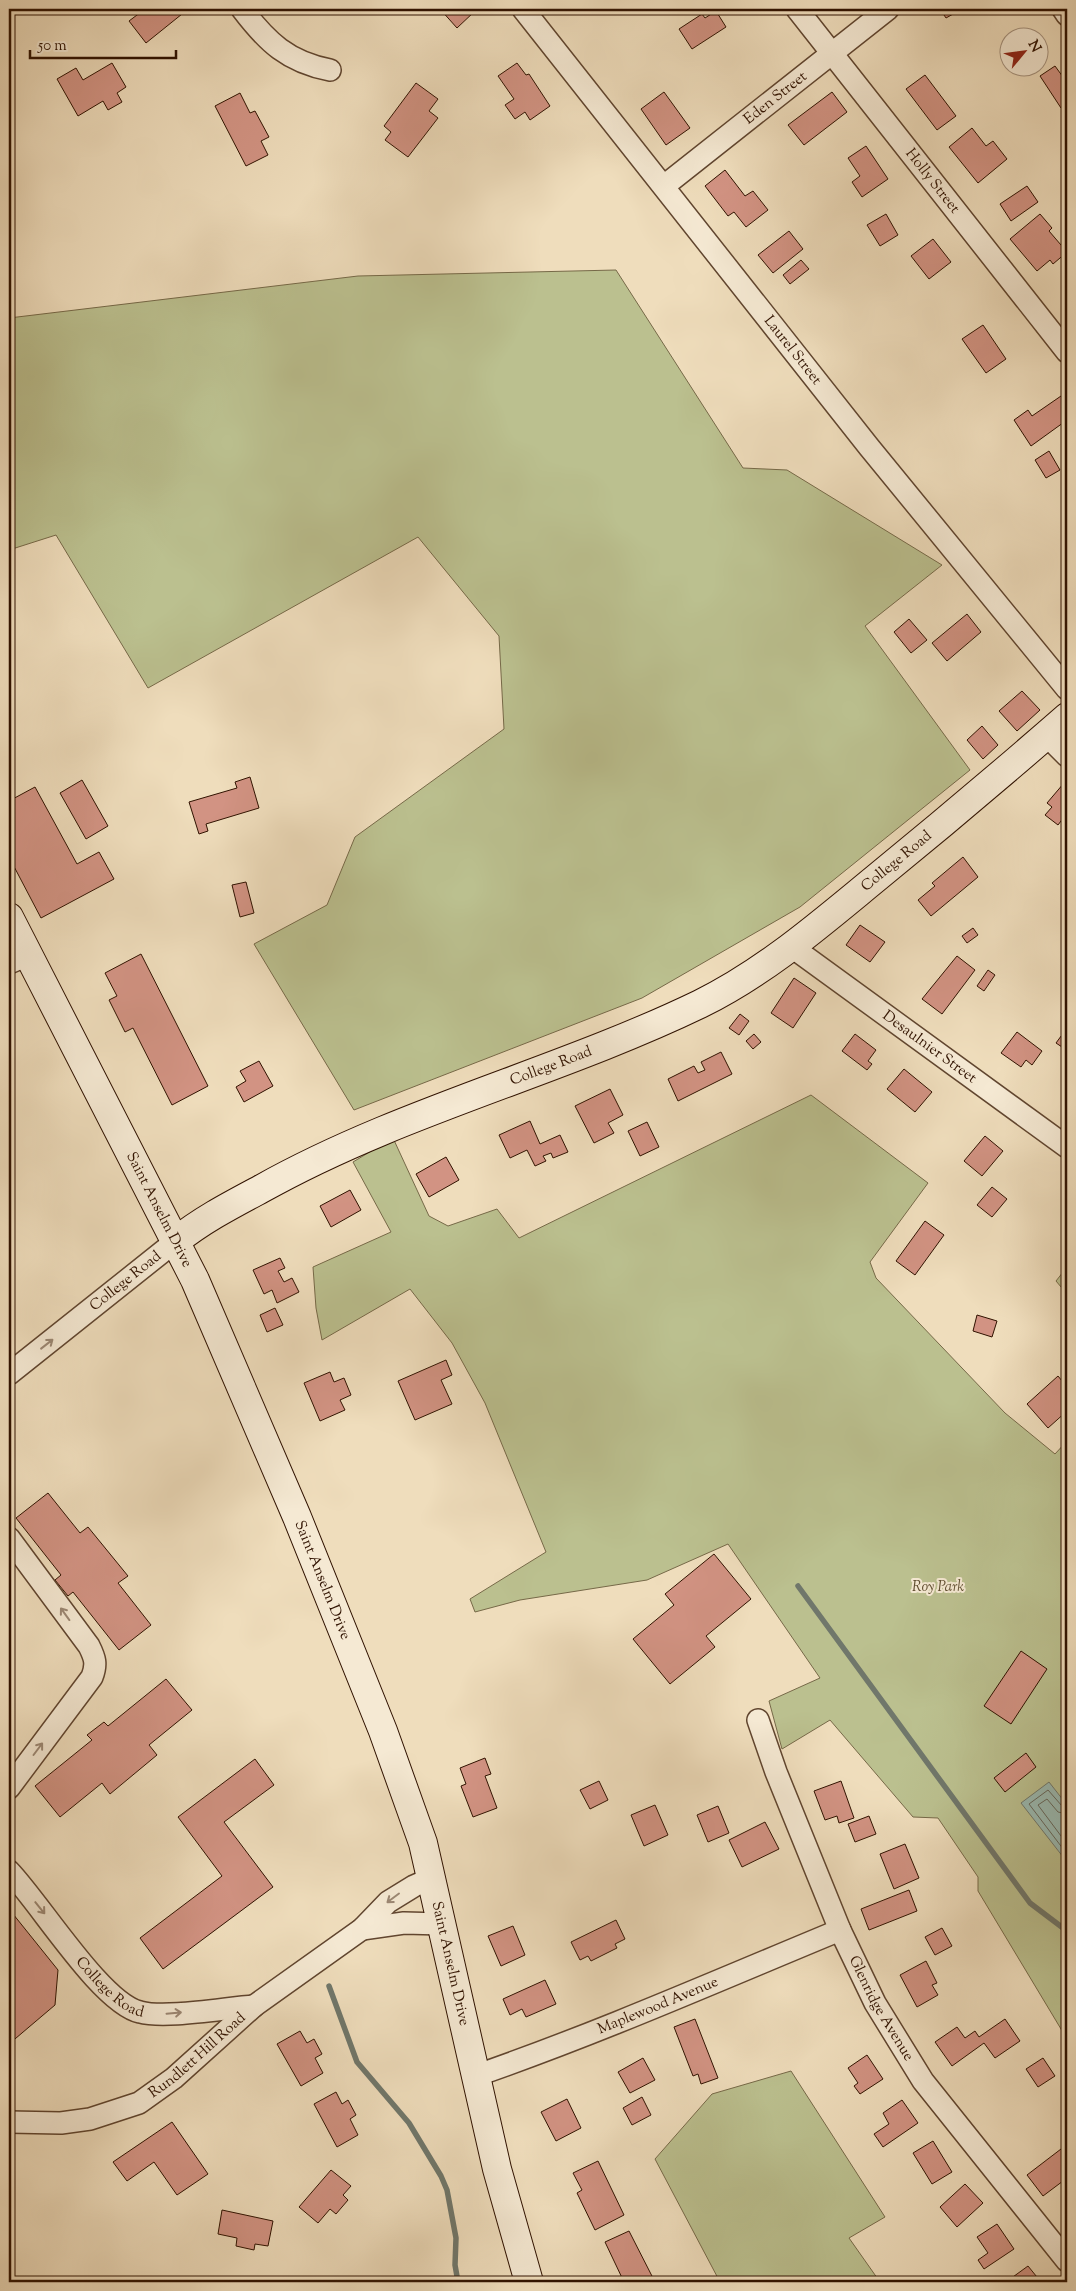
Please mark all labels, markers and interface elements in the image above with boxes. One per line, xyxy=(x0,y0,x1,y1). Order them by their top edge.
scale bar xyxy=(30,28,176,60)
north arrow xyxy=(998,28,1048,78)
text: 50 m xyxy=(37,36,67,57)
text: N xyxy=(1022,37,1045,56)
street label: Eden Street xyxy=(739,66,811,130)
street label: Holly Street xyxy=(900,144,965,218)
street label: Laurel Street xyxy=(759,311,827,389)
street label: College Road xyxy=(857,825,937,897)
street label: Desaulnier Street xyxy=(878,1006,981,1088)
street label: College Road xyxy=(507,1041,596,1091)
street label: Saint Anselm Drive xyxy=(121,1148,197,1271)
street label: College Road xyxy=(85,1246,166,1316)
one-way arrow xyxy=(40,1338,53,1349)
street label: Saint Anselm Drive xyxy=(289,1517,356,1643)
park label: Roy Park xyxy=(912,1577,964,1598)
one-way arrow xyxy=(60,1608,71,1621)
one-way arrow xyxy=(33,1743,44,1756)
one-way arrow xyxy=(387,1893,400,1904)
street label: Saint Anselm Drive xyxy=(426,1899,475,2028)
one-way arrow xyxy=(35,1902,46,1915)
street label: College Road xyxy=(70,1952,147,2023)
street label: Glenridge Avenue xyxy=(843,1952,919,2065)
street label: Maplewood Avenue xyxy=(594,1972,722,2040)
street label: Rundlett Hill Road xyxy=(144,2007,251,2103)
one-way arrow xyxy=(165,2008,181,2018)

